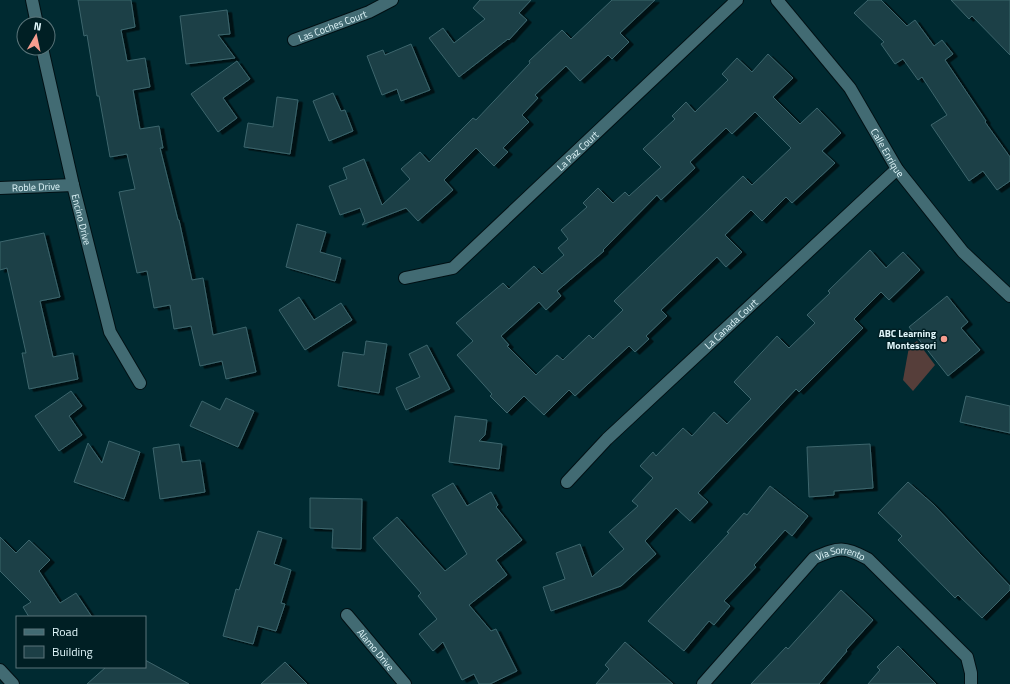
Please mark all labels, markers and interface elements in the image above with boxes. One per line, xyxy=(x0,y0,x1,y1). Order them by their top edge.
street label: Las Coches Court xyxy=(296,6,369,46)
north arrow xyxy=(16,16,56,56)
text: N xyxy=(33,18,43,35)
street label: Calle Enrique xyxy=(867,125,908,180)
street label: La Paz Court xyxy=(553,127,602,175)
street label: Roble Drive xyxy=(12,179,60,196)
street label: Encino Drive xyxy=(68,192,95,247)
street label: La Canada Court xyxy=(701,295,762,353)
place label: ABC Learning Montessori xyxy=(879,326,937,353)
marker: ABC Learning Montessori xyxy=(939,334,949,344)
street label: Via Sorrento xyxy=(813,542,868,564)
legend xyxy=(16,616,146,668)
text: Road xyxy=(52,622,78,641)
street label: Alamo Drive xyxy=(353,625,398,674)
text: Building xyxy=(52,642,93,661)

